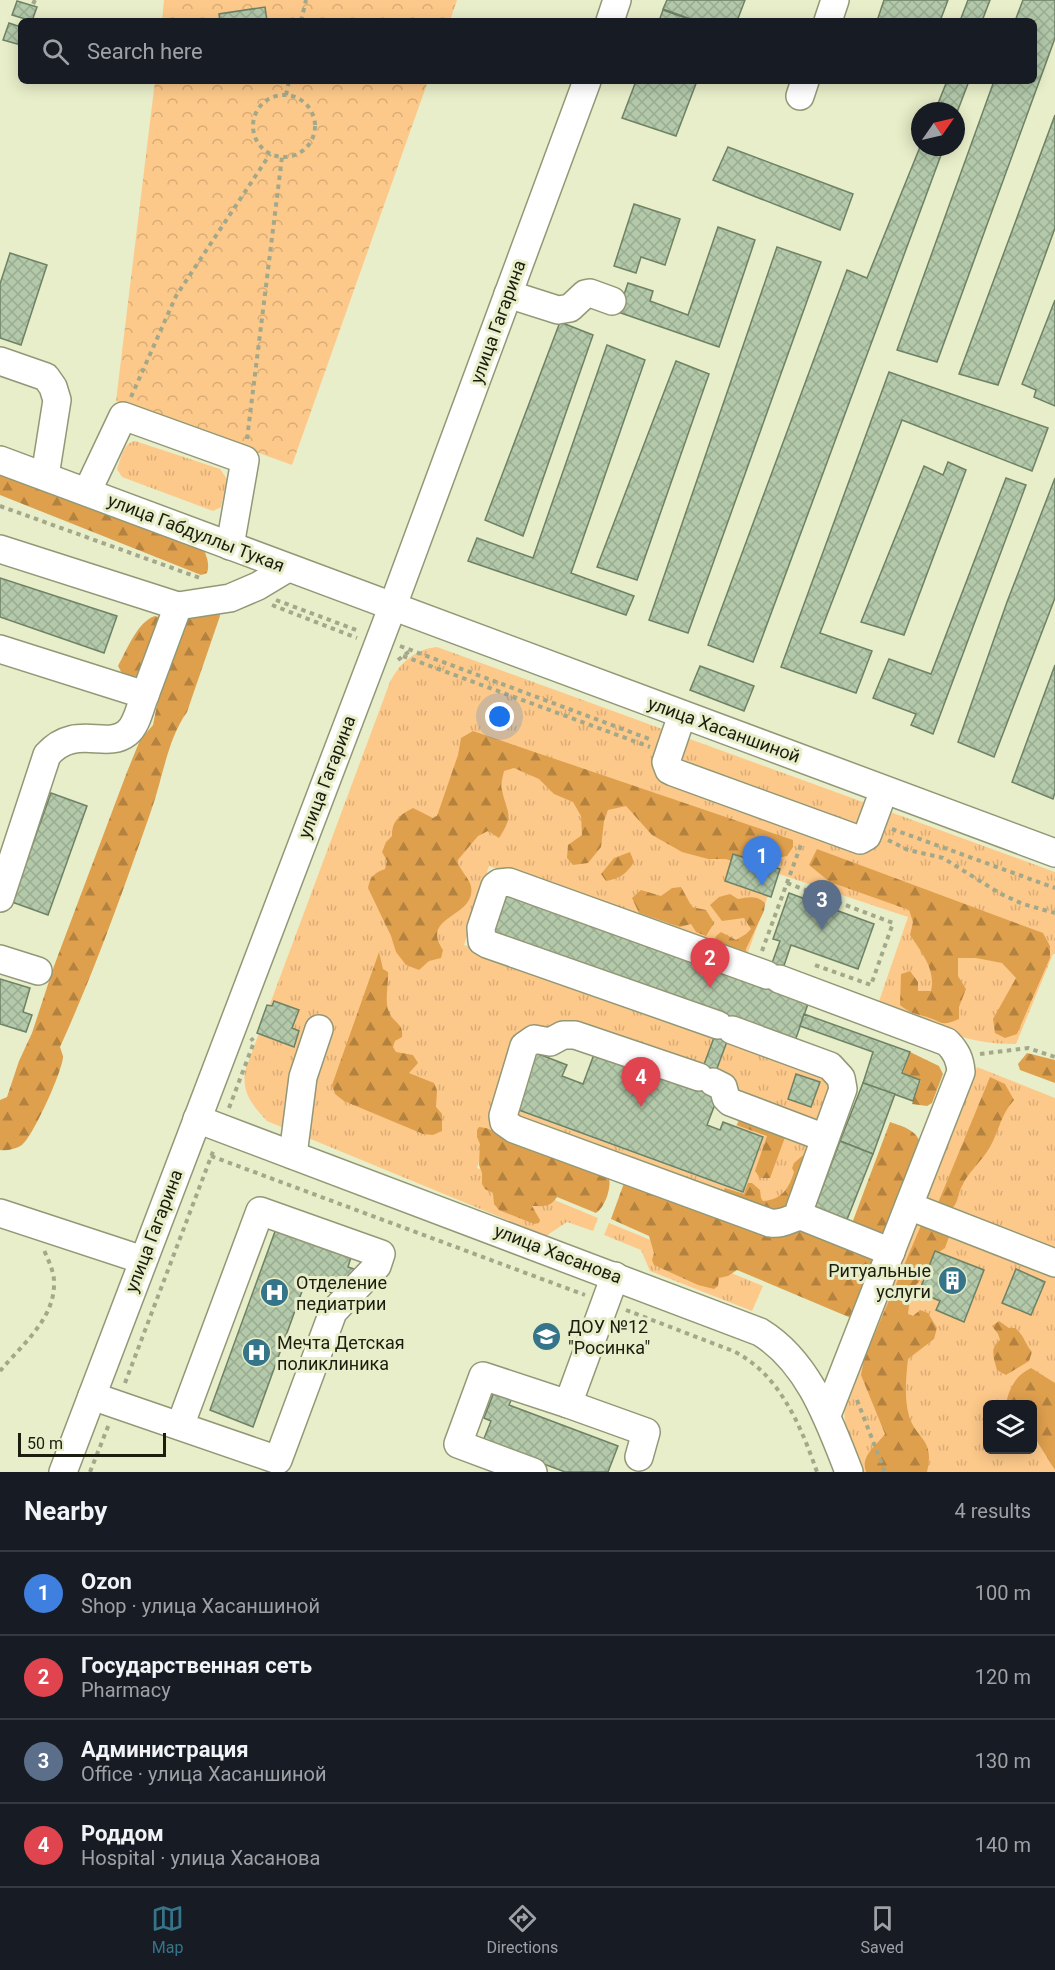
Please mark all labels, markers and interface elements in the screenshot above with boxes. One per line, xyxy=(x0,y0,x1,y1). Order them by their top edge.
search box xyxy=(18,18,1037,84)
icon: search xyxy=(39,35,72,68)
text: Search here xyxy=(87,39,203,64)
north arrow xyxy=(911,102,965,156)
street label: улица Гагарина xyxy=(465,257,530,386)
street label: улица Габдуллы Тукая xyxy=(105,489,287,576)
street label: улица Хасаншиной xyxy=(645,692,803,767)
your location xyxy=(485,702,514,731)
street label: улица Гагарина xyxy=(293,712,360,841)
pin: 1 xyxy=(742,836,782,886)
pin: 3 xyxy=(802,880,842,930)
pin: 2 xyxy=(690,938,730,988)
pin: 4 xyxy=(622,1058,660,1107)
street label: улица Гагарина xyxy=(120,1166,187,1295)
street label: улица Хасанова xyxy=(491,1220,625,1288)
place label: Ритуальные услуги xyxy=(828,1260,931,1302)
building icon: Ритуальные услуги xyxy=(936,1265,968,1297)
place label: Отделение педиатрии xyxy=(296,1272,387,1314)
hospital icon: Отделение педиатрии xyxy=(259,1277,291,1309)
place label: ДОУ №12 "Росинка" xyxy=(568,1316,650,1358)
school or university icon: ДОУ №12 "Росинка" xyxy=(531,1321,563,1353)
place label: Мечта Детская поликлиника xyxy=(277,1332,405,1374)
hospital icon: Мечта Детская поликлиника xyxy=(240,1337,272,1369)
map controls xyxy=(983,1400,1037,1454)
button: layers xyxy=(983,1400,1037,1454)
scale bar xyxy=(18,1430,166,1458)
text: 50 m xyxy=(27,1434,63,1453)
text: Nearby xyxy=(24,1496,107,1526)
text: 4 results xyxy=(955,1499,1031,1523)
text: Ozon xyxy=(81,1569,132,1594)
text: 1 xyxy=(38,1581,49,1605)
text: 100 m xyxy=(975,1581,1031,1605)
text: Shop · улица Хасаншиной xyxy=(81,1594,320,1618)
text: Государственная сеть xyxy=(81,1653,312,1678)
text: 2 xyxy=(38,1665,49,1689)
text: 120 m xyxy=(975,1665,1031,1689)
text: Pharmacy xyxy=(81,1678,171,1702)
text: Администрация xyxy=(81,1737,249,1762)
text: 3 xyxy=(38,1749,49,1773)
text: 130 m xyxy=(975,1749,1031,1773)
text: Office · улица Хасаншиной xyxy=(81,1762,326,1786)
text: Роддом xyxy=(81,1821,164,1846)
text: 4 xyxy=(38,1833,49,1857)
text: 140 m xyxy=(975,1833,1031,1857)
text: Hospital · улица Хасанова xyxy=(81,1846,320,1870)
tab: Map xyxy=(151,1902,184,1957)
tab: Directions xyxy=(486,1902,558,1957)
tab: Saved xyxy=(861,1902,904,1957)

